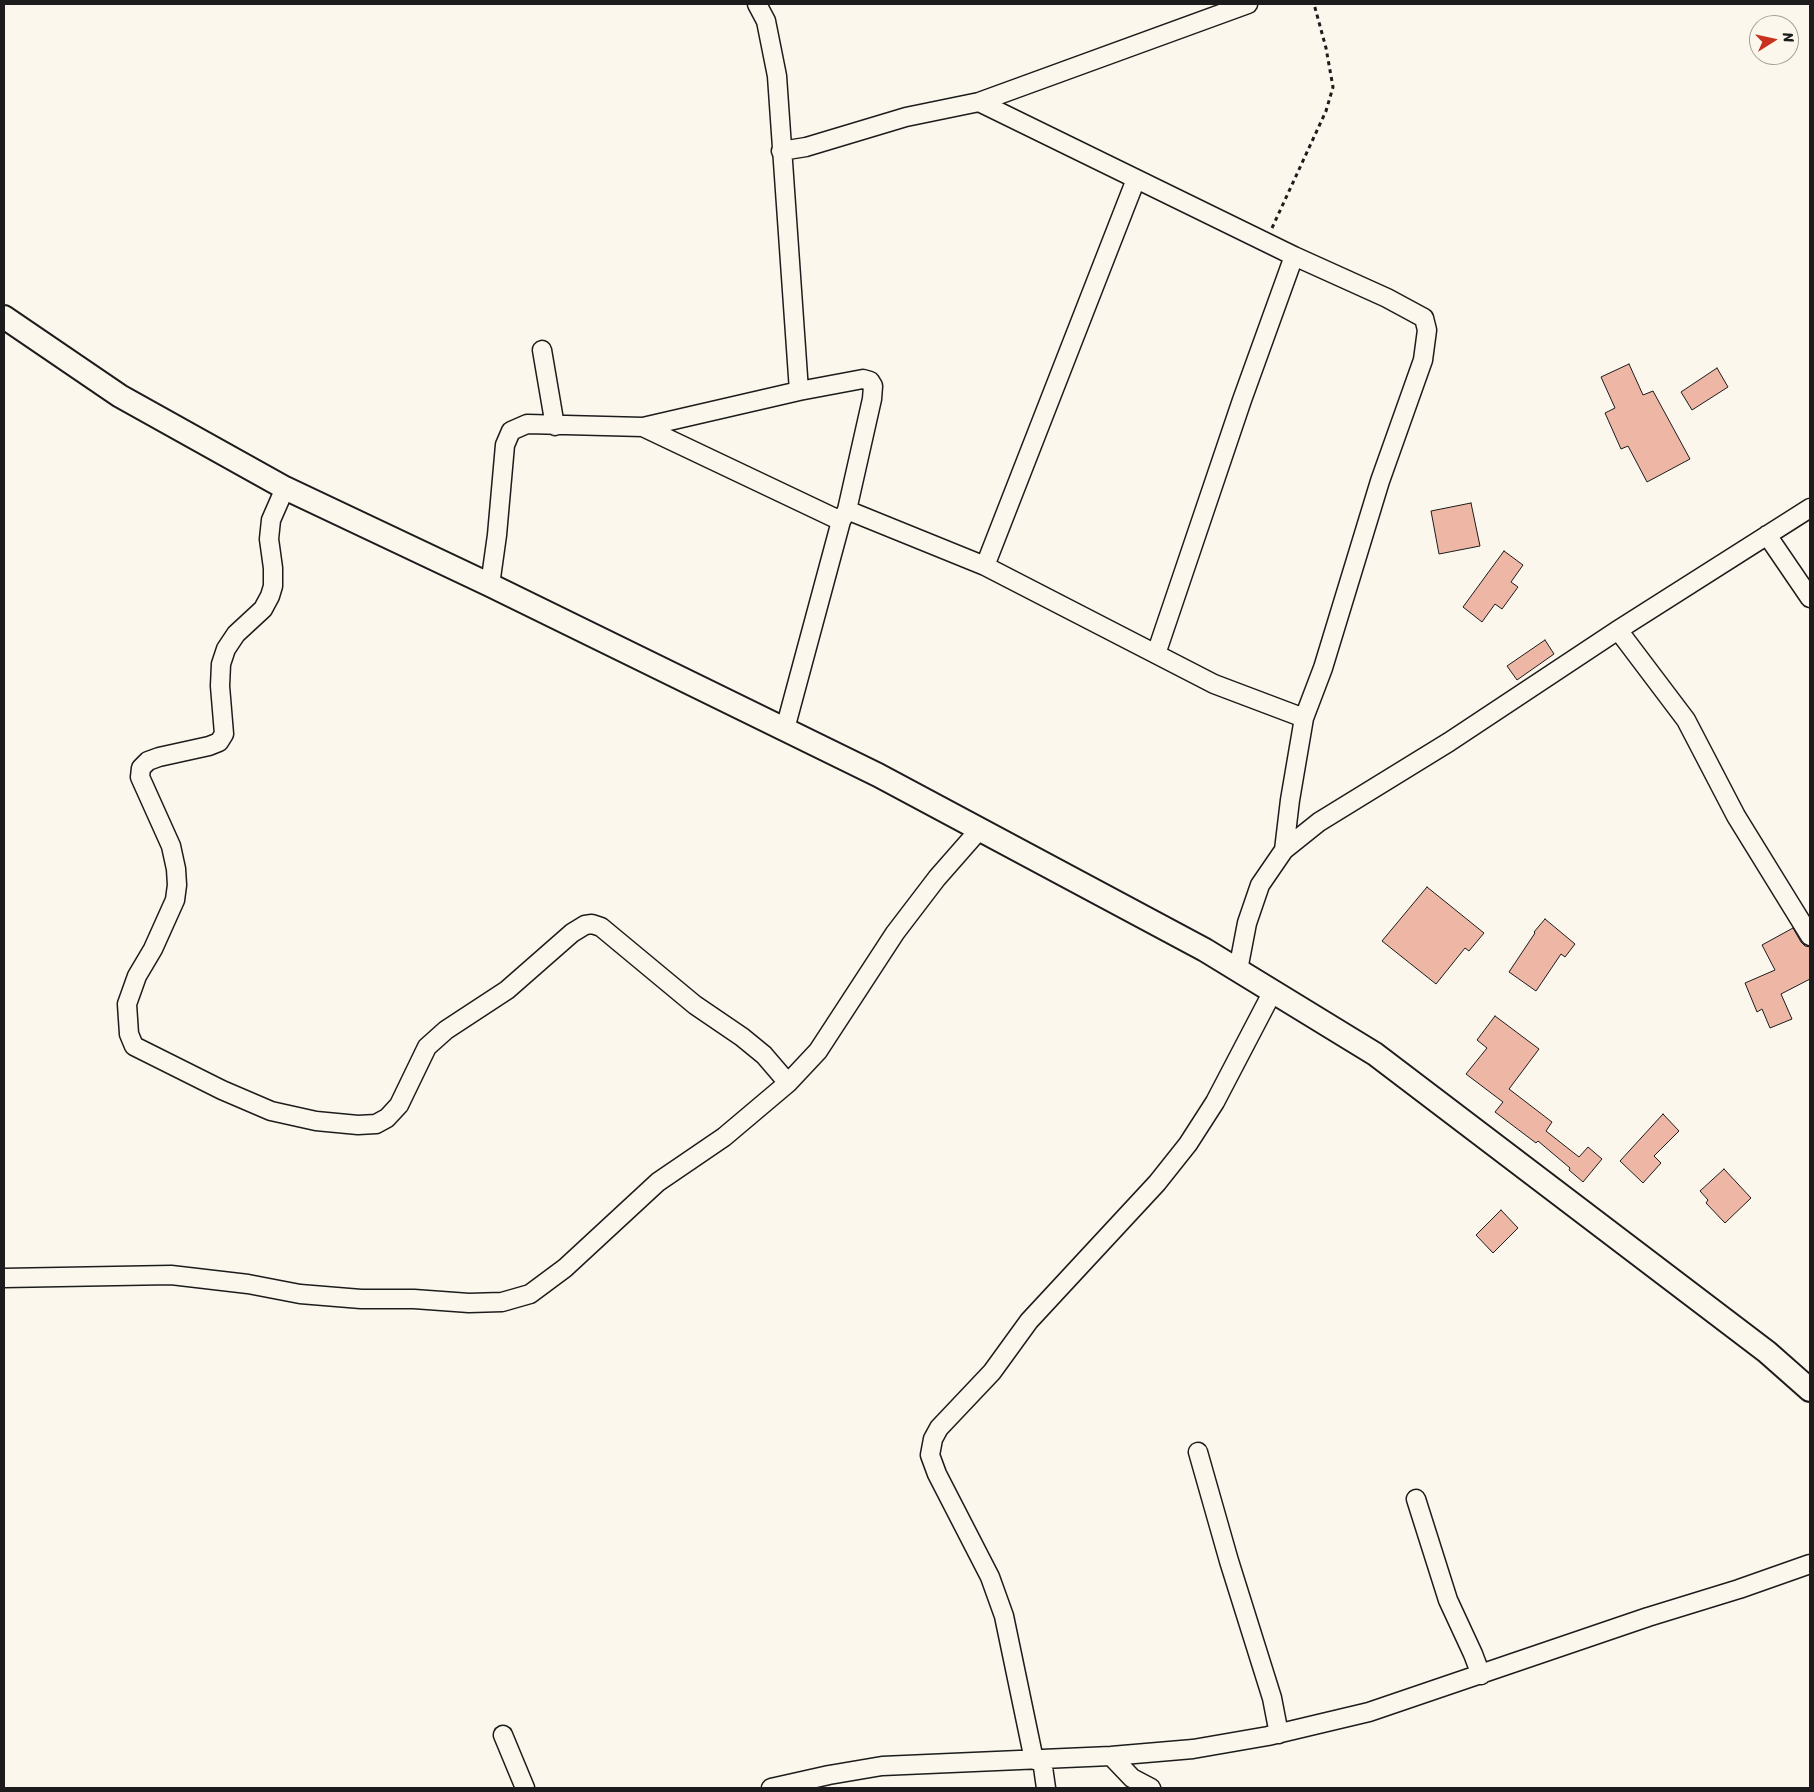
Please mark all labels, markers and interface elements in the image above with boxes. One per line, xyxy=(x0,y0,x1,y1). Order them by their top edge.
north arrow xyxy=(1749,15,1799,65)
text: N xyxy=(1775,31,1801,44)

